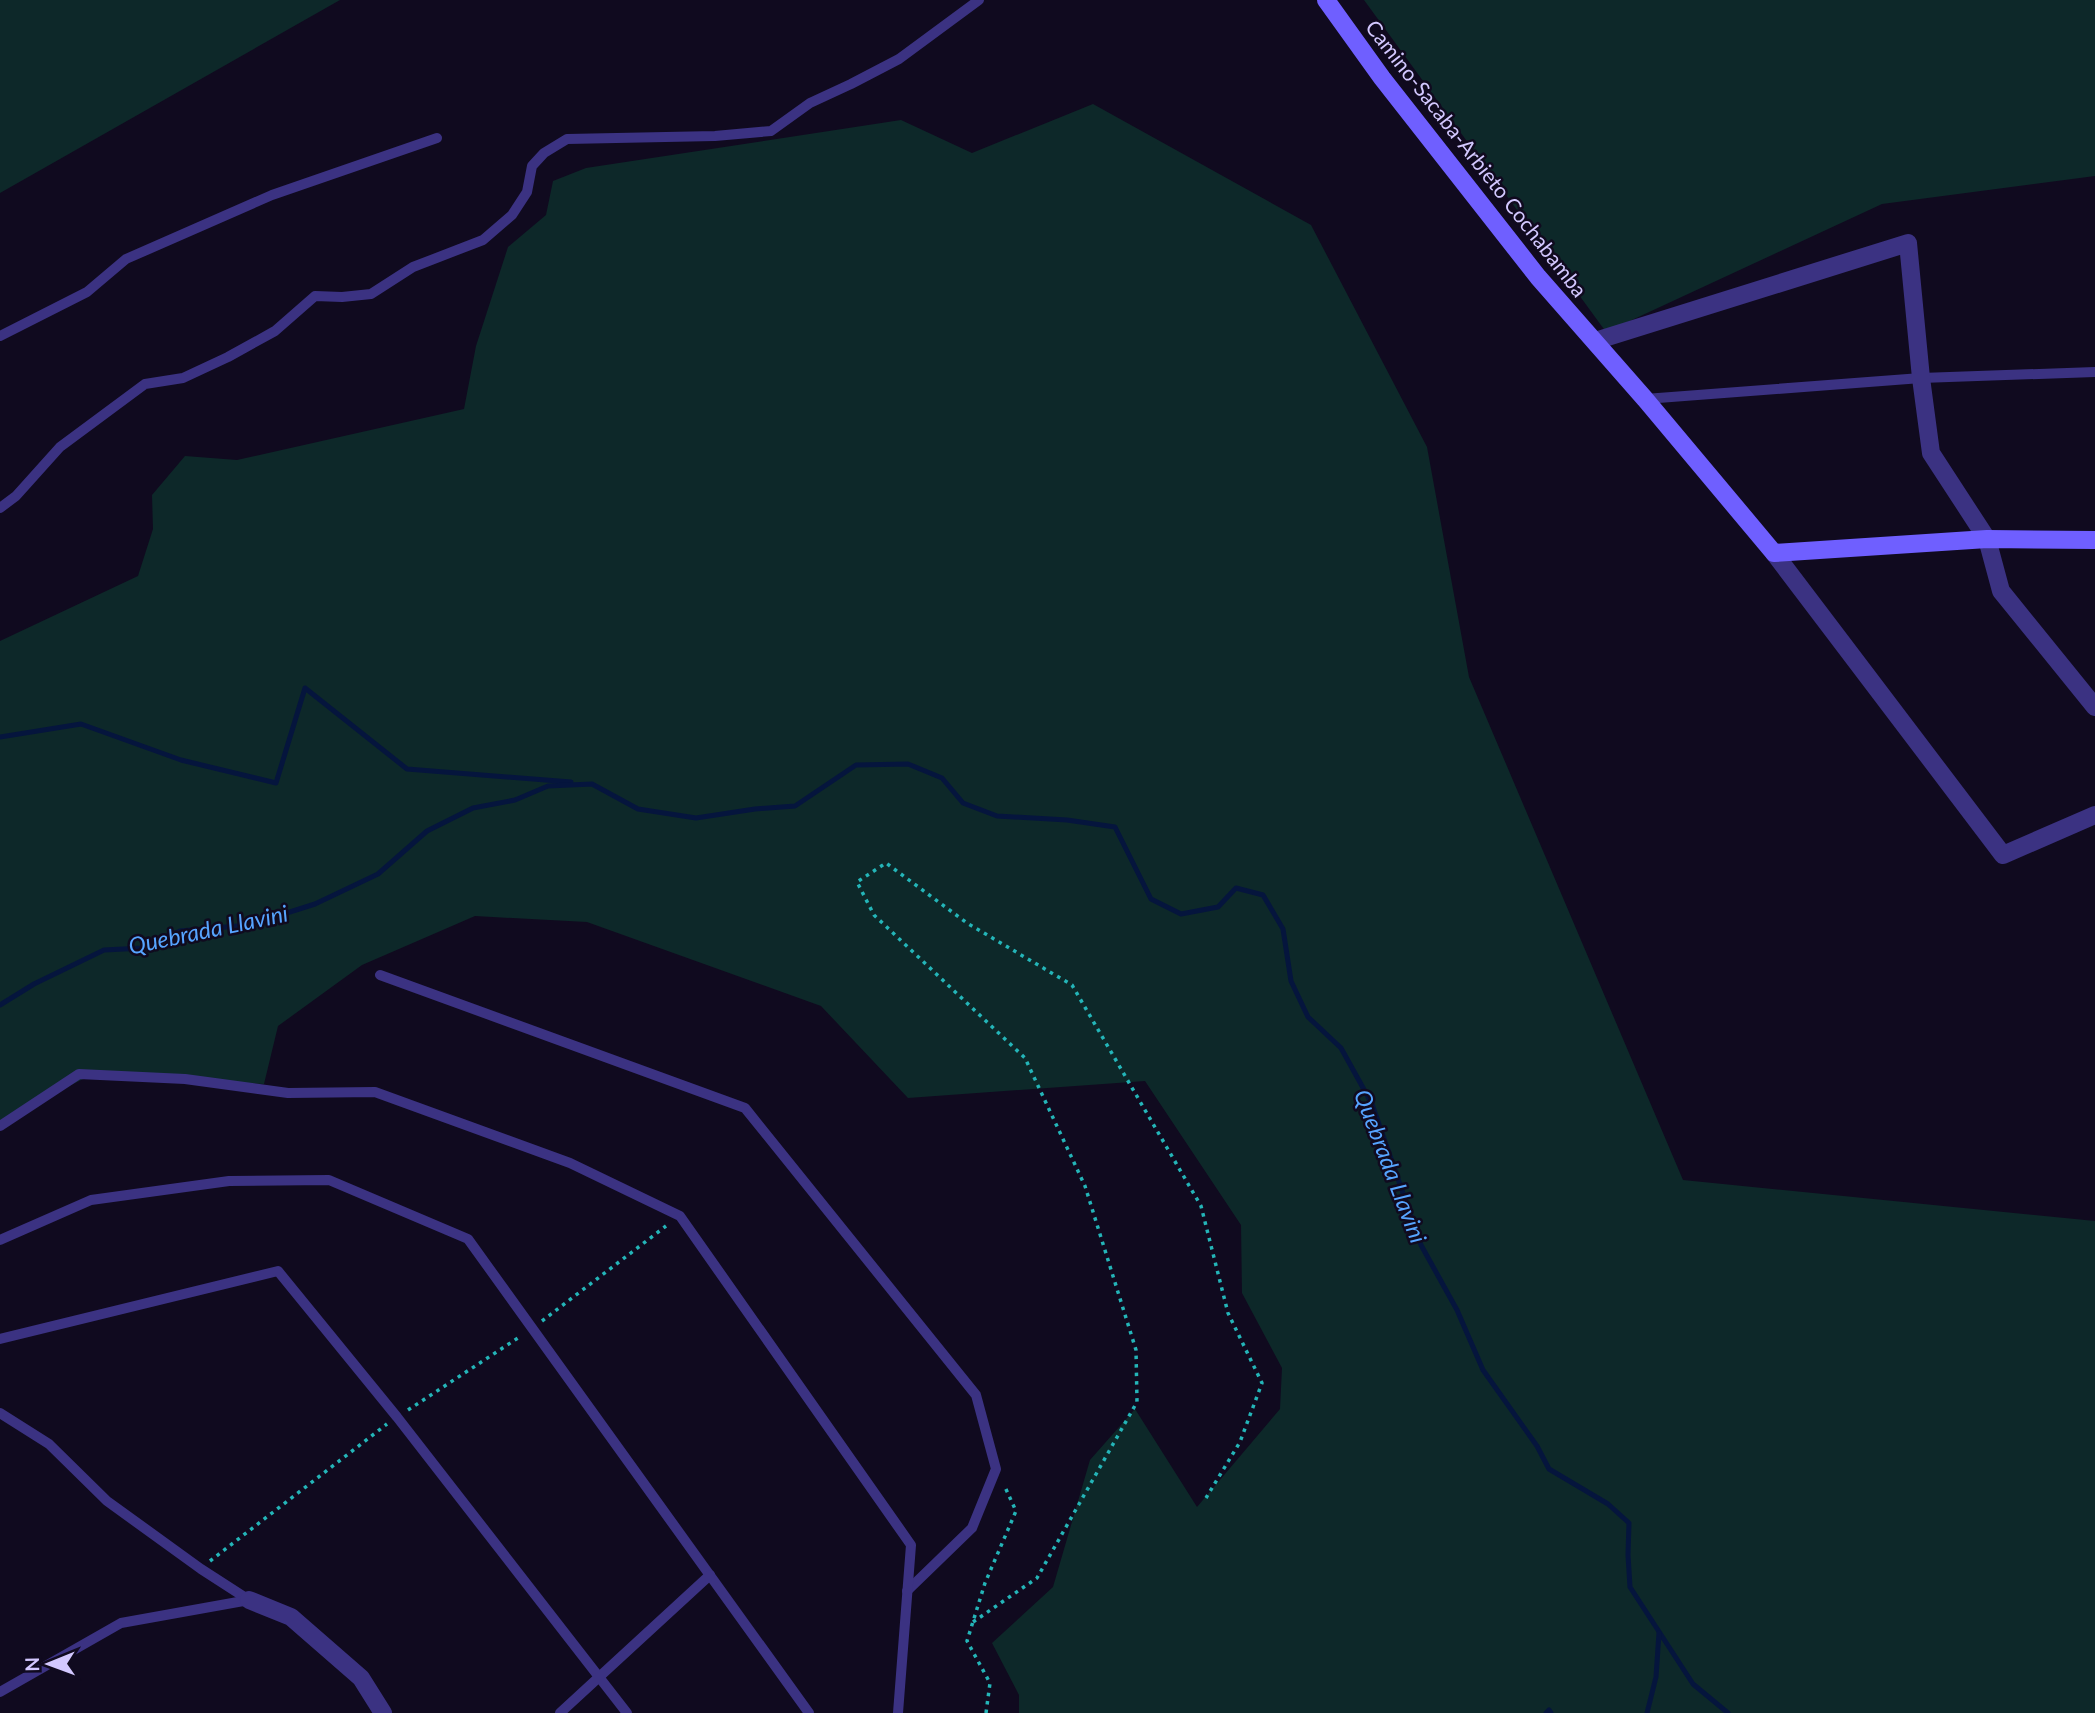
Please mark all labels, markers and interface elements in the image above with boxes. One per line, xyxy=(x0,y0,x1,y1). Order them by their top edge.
street label: Camino-Sacaba-Arbieto Cochabamba xyxy=(1361,15,1593,301)
water label: Quebrada Llavini xyxy=(126,898,290,960)
water label: Quebrada Llavini xyxy=(1349,1085,1433,1247)
north arrow xyxy=(14,1629,84,1699)
text: N xyxy=(20,1657,43,1672)

